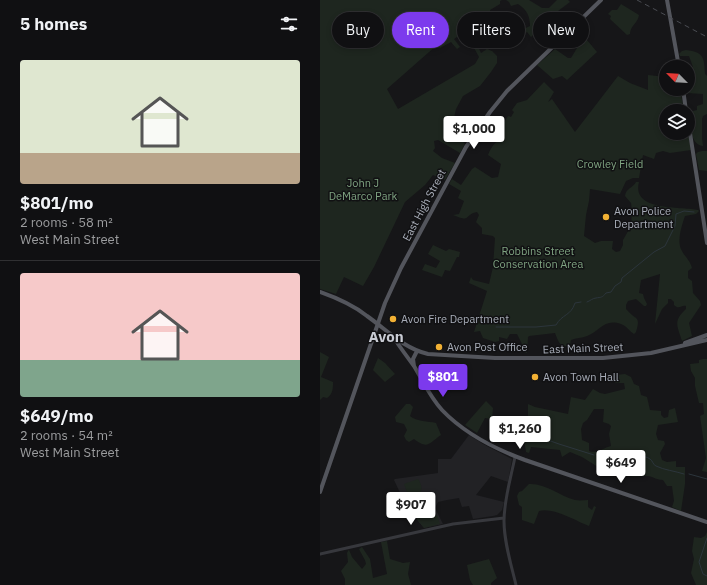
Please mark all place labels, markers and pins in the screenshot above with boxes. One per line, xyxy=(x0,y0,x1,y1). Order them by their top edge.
pin: $1,000 xyxy=(441,116,507,150)
place label: Avon Police Department xyxy=(614,204,674,231)
marker: Avon Police Department xyxy=(601,212,611,222)
place label: Avon Fire Department xyxy=(401,312,509,326)
marker: Avon Fire Department xyxy=(388,314,398,324)
place label: Avon Post Office xyxy=(447,340,528,354)
marker: Avon Post Office xyxy=(434,342,444,352)
pin: $801 xyxy=(419,364,467,398)
place label: Avon Town Hall xyxy=(543,370,619,384)
marker: Avon Town Hall xyxy=(530,372,540,382)
pin: $1,260 xyxy=(487,416,553,450)
pin: $649 xyxy=(597,450,645,484)
pin: $907 xyxy=(387,492,435,526)

